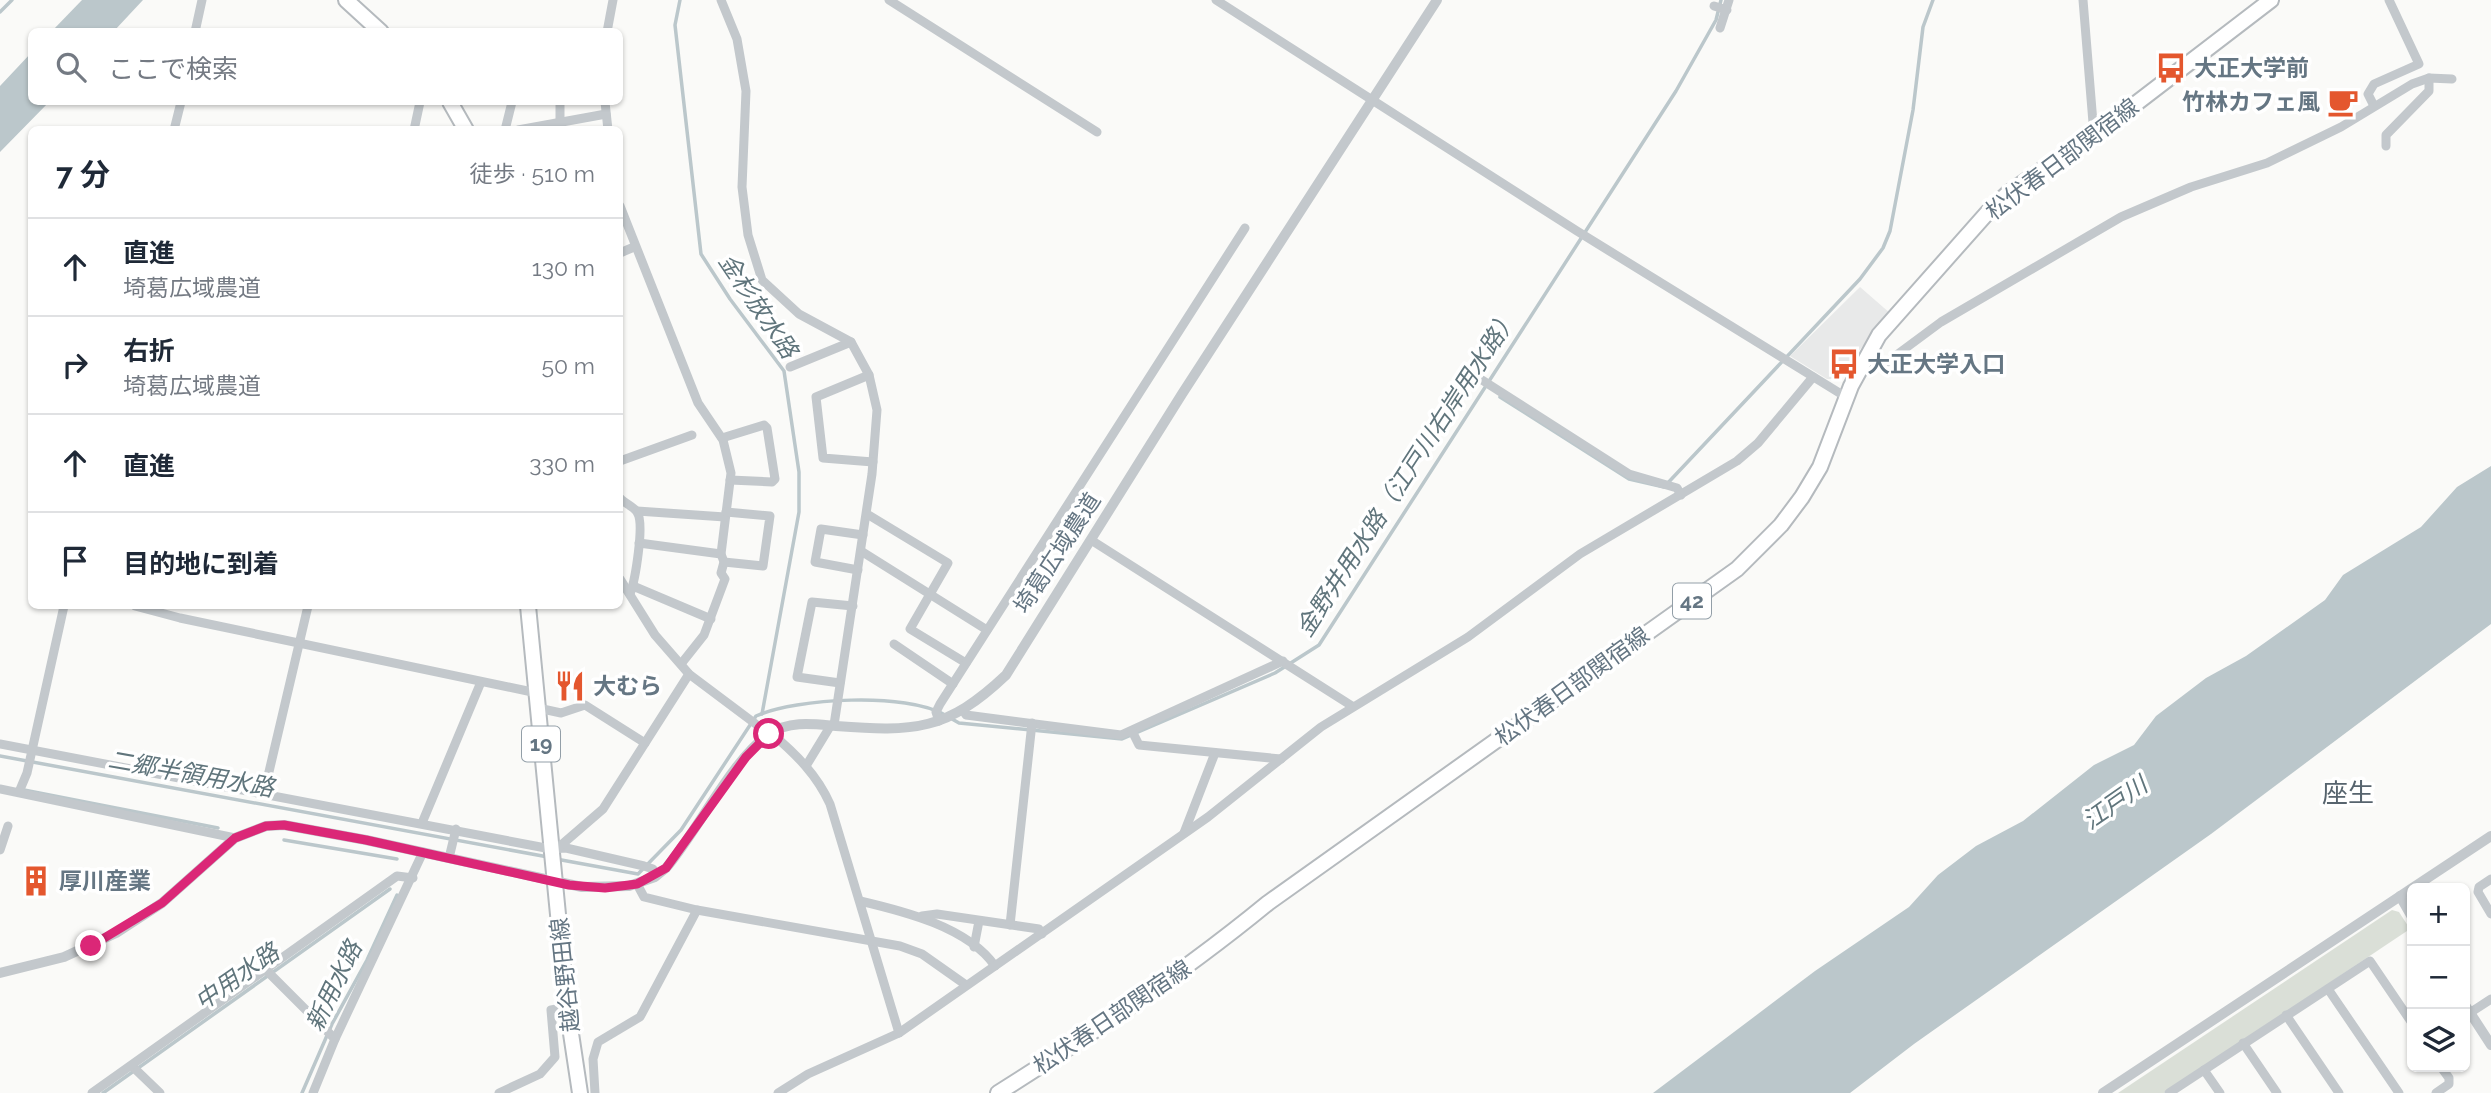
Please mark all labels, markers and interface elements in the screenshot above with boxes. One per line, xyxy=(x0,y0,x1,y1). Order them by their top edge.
search box xyxy=(28,28,623,105)
icon: search xyxy=(52,48,90,86)
bus stop icon: 大正大学前 xyxy=(2154,51,2188,85)
text: ここで検索 xyxy=(108,54,238,84)
place label: 大正大学前 xyxy=(2194,54,2309,81)
cafe icon: 竹林カフェ風 xyxy=(2326,85,2360,119)
place label: 竹林カフェ風 xyxy=(2182,88,2320,115)
street label: 松伏春日部関宿線 xyxy=(1980,92,2143,225)
text: 7 分 xyxy=(56,157,110,192)
text: 徒歩 · 510 m xyxy=(469,160,595,187)
text: 直進 xyxy=(123,238,175,268)
icon: ahead xyxy=(56,248,94,286)
water label: 金杉放水路 xyxy=(713,248,805,365)
text: 130 m xyxy=(532,254,595,281)
text: 埼葛広域農道 xyxy=(123,274,261,301)
water label: 金野井用水路（江戸川右岸用水路） xyxy=(1290,304,1523,642)
text: 右折 xyxy=(123,336,175,366)
icon: right xyxy=(56,346,94,384)
bus stop icon: 大正大学入口 xyxy=(1827,347,1861,381)
place label: 大正大学入口 xyxy=(1867,350,2005,377)
text: 50 m xyxy=(541,352,595,379)
text: 埼葛広域農道 xyxy=(123,372,261,399)
icon: ahead xyxy=(56,444,94,482)
text: 330 m xyxy=(529,450,595,477)
text: 直進 xyxy=(123,451,175,481)
street label: 埼葛広域農道 xyxy=(1008,488,1105,618)
icon: arrive xyxy=(56,542,94,580)
text: 目的地に到着 xyxy=(123,549,279,579)
road number: 42 xyxy=(1673,584,1711,618)
street label: 松伏春日部関宿線 xyxy=(1489,621,1654,751)
restaurant icon: 大むら xyxy=(553,669,587,703)
place label: 大むら xyxy=(593,672,662,699)
route start xyxy=(753,718,784,749)
road number: 19 xyxy=(522,726,560,762)
water label: 二郷半領用水路 xyxy=(106,745,278,803)
water label: 江戸川 xyxy=(2077,768,2155,835)
district label: 座生 xyxy=(2322,778,2374,808)
building icon: 厚川産業 xyxy=(19,864,53,898)
place label: 厚川産業 xyxy=(59,867,151,894)
map controls xyxy=(2407,883,2470,1072)
button: + xyxy=(2407,883,2470,946)
street label: 越谷野田線 xyxy=(545,916,584,1034)
route end xyxy=(75,930,106,961)
water label: 新用水路 xyxy=(299,934,369,1035)
water label: 中用水路 xyxy=(189,936,286,1016)
button: − xyxy=(2407,946,2470,1009)
street label: 松伏春日部関宿線 xyxy=(1028,954,1196,1079)
button: layers xyxy=(2407,1009,2470,1072)

